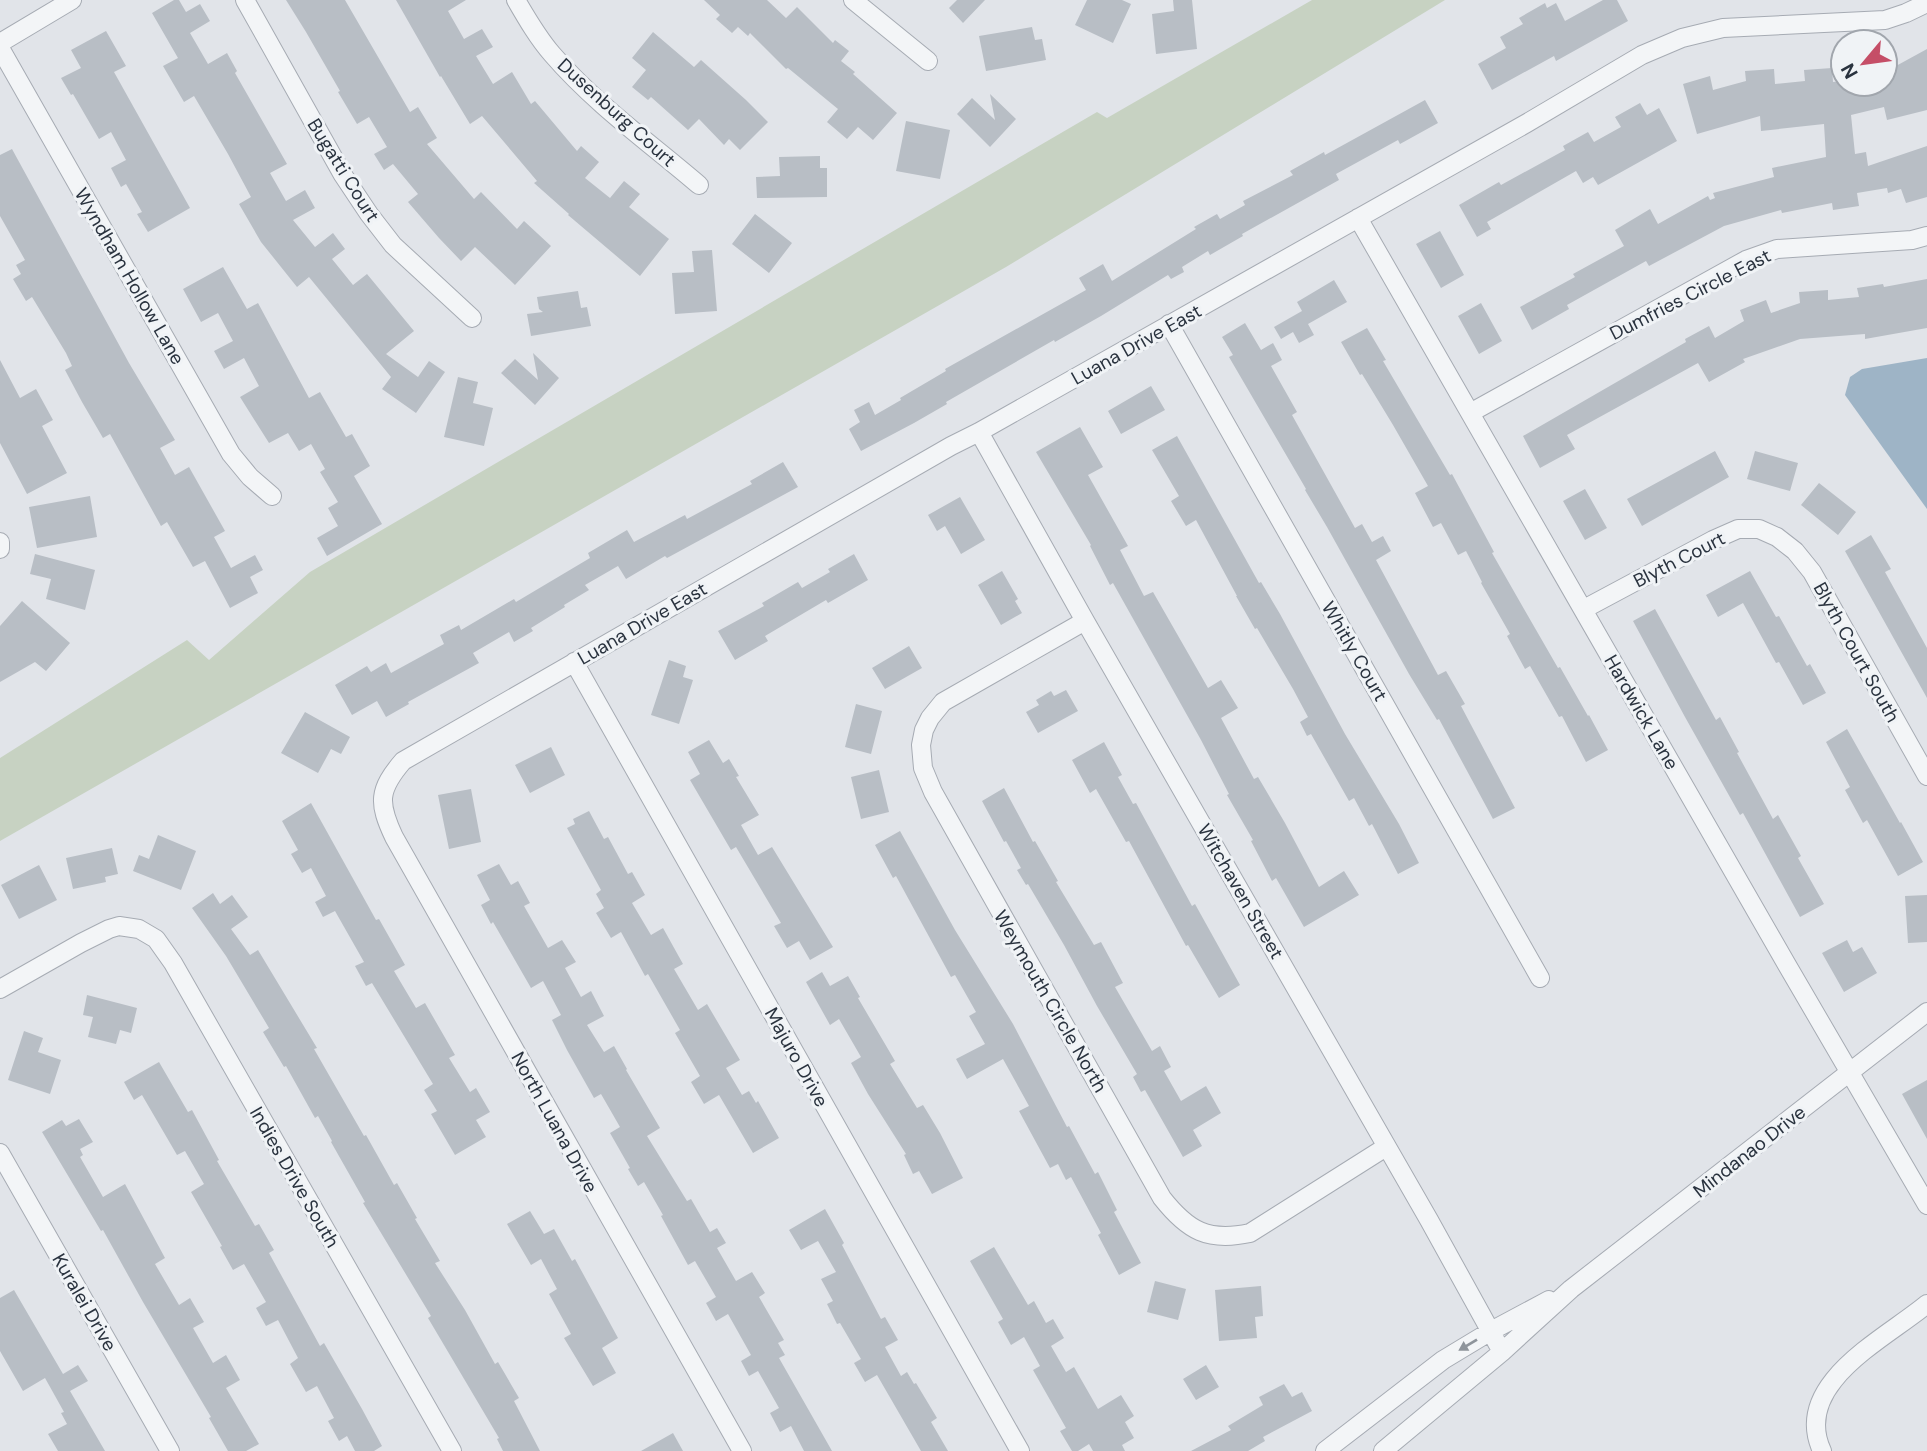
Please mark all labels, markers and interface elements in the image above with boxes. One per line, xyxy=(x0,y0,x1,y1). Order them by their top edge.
north arrow xyxy=(1829,28,1899,98)
street label: Dusenburg Court xyxy=(552,53,681,172)
text: N xyxy=(1835,59,1864,83)
street label: Bugatti Court xyxy=(302,114,385,227)
street label: Wyndham Hollow Lane xyxy=(69,183,190,369)
street label: Dumfries Circle East xyxy=(1605,243,1775,346)
street label: Luana Drive East xyxy=(1067,298,1206,391)
street label: Blyth Court xyxy=(1629,526,1729,593)
street label: Luana Drive East xyxy=(573,576,711,671)
street label: Blyth Court South xyxy=(1808,578,1905,727)
street label: Whitly Court xyxy=(1316,597,1393,706)
street label: Hardwick Lane xyxy=(1599,650,1685,774)
street label: Witchaven Street xyxy=(1192,819,1289,963)
street label: Weymouth Circle North xyxy=(988,906,1113,1097)
street label: Majuro Drive xyxy=(759,1003,834,1111)
street label: North Luana Drive xyxy=(505,1047,604,1197)
street label: Mindanao Drive xyxy=(1688,1100,1811,1203)
street label: Indies Drive South xyxy=(244,1102,345,1252)
street label: Kuralei Drive xyxy=(47,1249,123,1356)
one-way arrow xyxy=(1459,1338,1478,1351)

